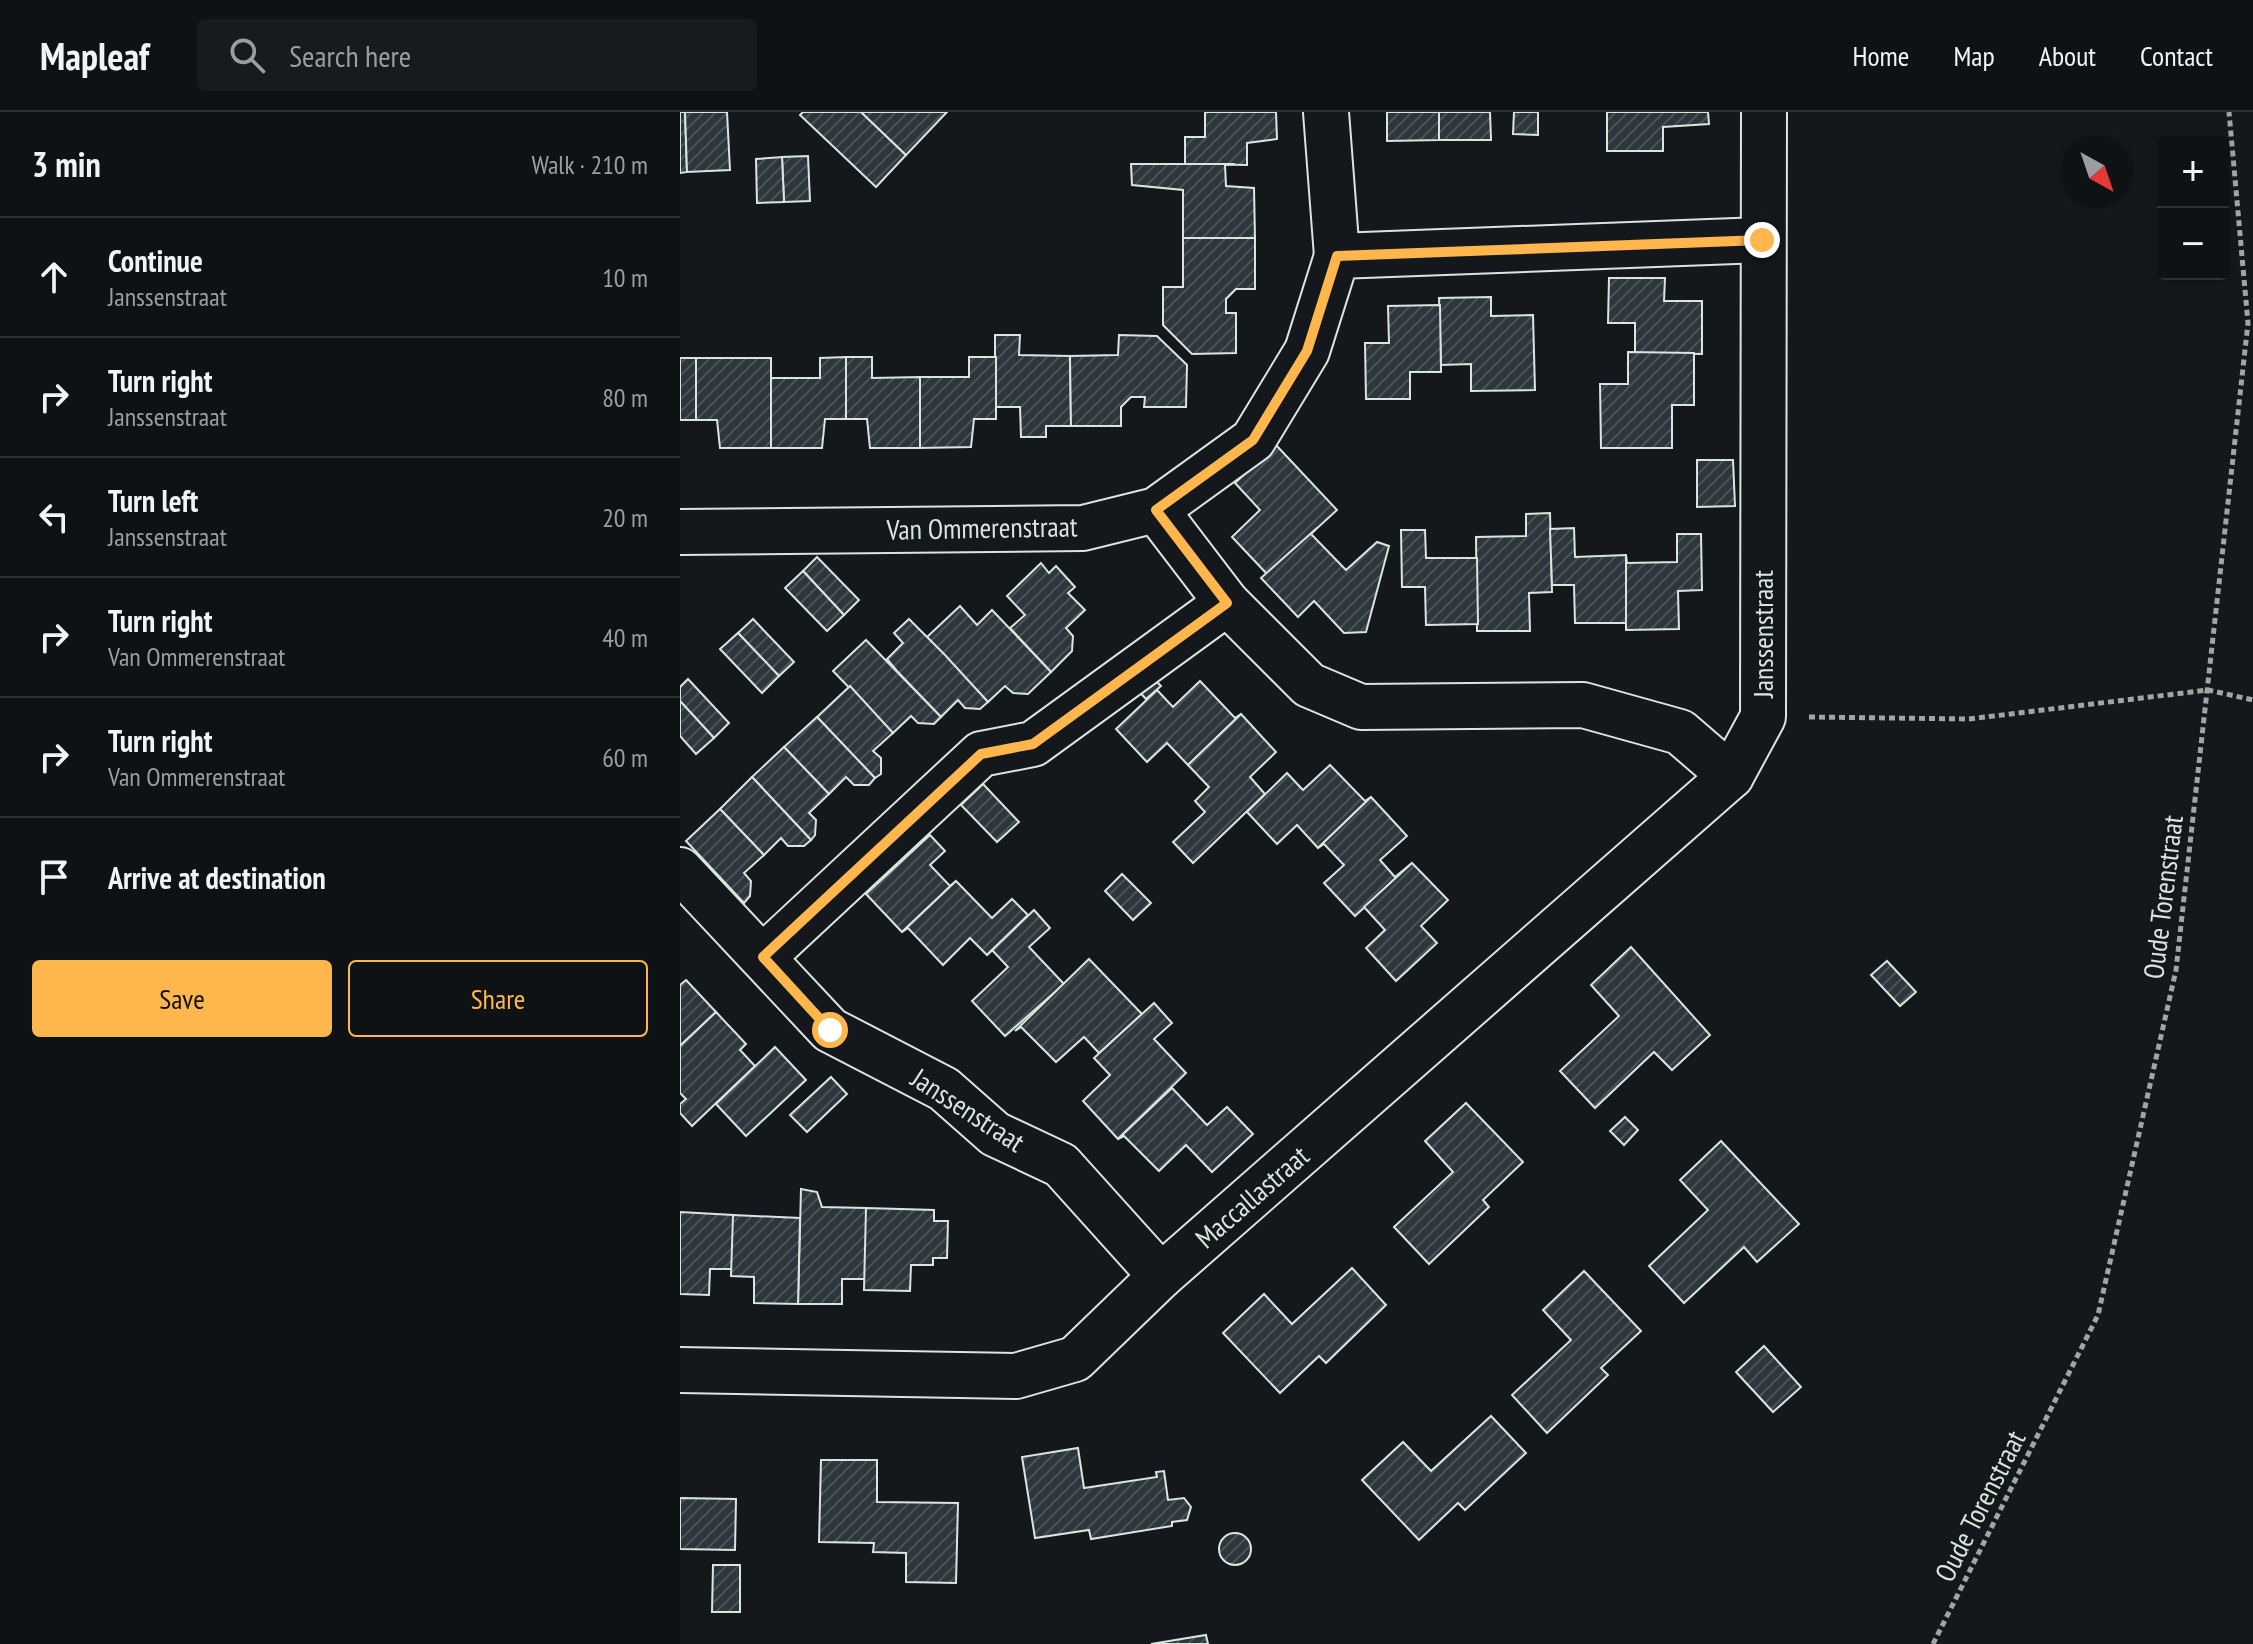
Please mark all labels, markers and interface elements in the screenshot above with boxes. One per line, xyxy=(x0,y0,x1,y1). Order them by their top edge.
search box xyxy=(197,19,757,91)
text: Mapleaf xyxy=(40,31,149,80)
icon: search xyxy=(225,33,269,77)
text: Search here xyxy=(289,36,411,75)
text: Home xyxy=(1853,37,1909,74)
text: Map xyxy=(1953,37,1995,74)
text: About xyxy=(2039,37,2096,74)
text: Contact xyxy=(2140,37,2213,74)
north arrow xyxy=(2061,136,2133,208)
map controls xyxy=(2157,136,2229,280)
button: + xyxy=(2157,136,2229,208)
text: 3 min xyxy=(32,142,101,186)
text: Walk · 210 m xyxy=(531,148,648,181)
button: − xyxy=(2157,208,2229,280)
route end xyxy=(1744,222,1780,258)
text: Continue xyxy=(108,241,203,280)
icon: ahead xyxy=(32,255,76,299)
text: 10 m xyxy=(602,261,648,294)
text: Janssenstraat xyxy=(108,280,227,313)
text: Turn right xyxy=(108,361,212,400)
icon: right xyxy=(32,375,76,419)
text: 80 m xyxy=(602,381,648,414)
text: Janssenstraat xyxy=(108,400,227,433)
text: Turn left xyxy=(108,481,198,520)
icon: left xyxy=(32,495,76,539)
text: 20 m xyxy=(602,501,648,534)
street label: Van Ommerenstraat xyxy=(885,507,1078,548)
text: Janssenstraat xyxy=(108,520,227,553)
street label: Janssenstraat xyxy=(1744,570,1781,699)
text: Turn right xyxy=(108,601,212,640)
icon: right xyxy=(32,615,76,659)
text: 40 m xyxy=(602,621,648,654)
text: Van Ommerenstraat xyxy=(108,640,285,673)
text: Turn right xyxy=(108,721,212,760)
icon: right xyxy=(32,735,76,779)
text: 60 m xyxy=(602,741,648,774)
text: Van Ommerenstraat xyxy=(108,760,285,793)
street label: Oude Torenstraat xyxy=(2134,813,2191,981)
icon: arrive xyxy=(32,855,76,899)
text: Arrive at destination xyxy=(108,858,326,897)
button: Save xyxy=(32,960,332,1037)
button: Share xyxy=(348,960,648,1037)
route start xyxy=(812,1012,848,1048)
street label: Janssenstraat xyxy=(904,1059,1032,1160)
street label: Maccallastraat xyxy=(1187,1137,1316,1256)
street label: Oude Torenstraat xyxy=(1926,1424,2034,1588)

